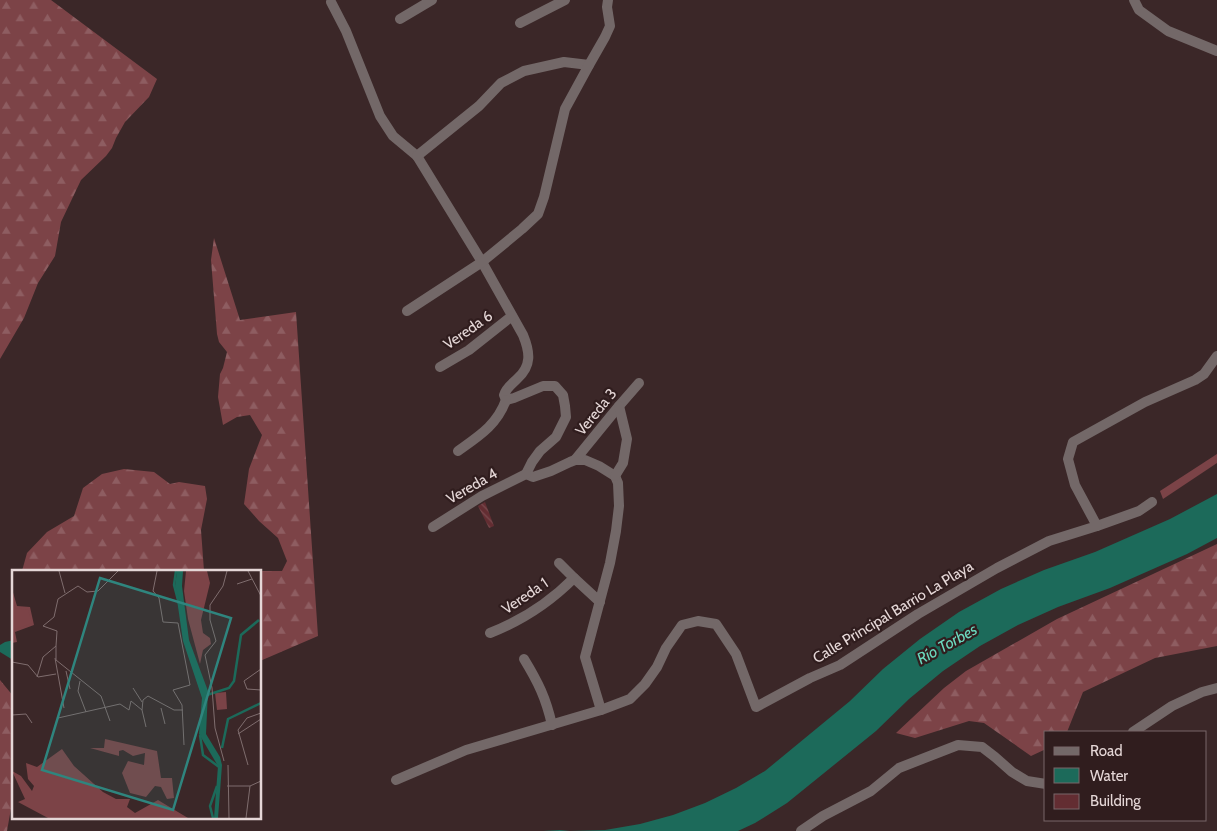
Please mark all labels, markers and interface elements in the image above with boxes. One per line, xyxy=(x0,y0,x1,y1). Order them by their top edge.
street label: Vereda 6 xyxy=(440,307,496,353)
street label: Vereda 3 xyxy=(572,385,620,439)
street label: Vereda 4 xyxy=(443,464,501,508)
street label: Calle Principal Barrio La Playa xyxy=(810,557,977,667)
inset map xyxy=(12,570,261,818)
street label: Vereda 1 xyxy=(498,574,552,618)
water label: Río Torbes xyxy=(914,620,980,668)
legend xyxy=(1044,731,1207,821)
text: Road xyxy=(1090,742,1123,760)
text: Water xyxy=(1090,767,1128,785)
text: Building xyxy=(1090,792,1141,810)

